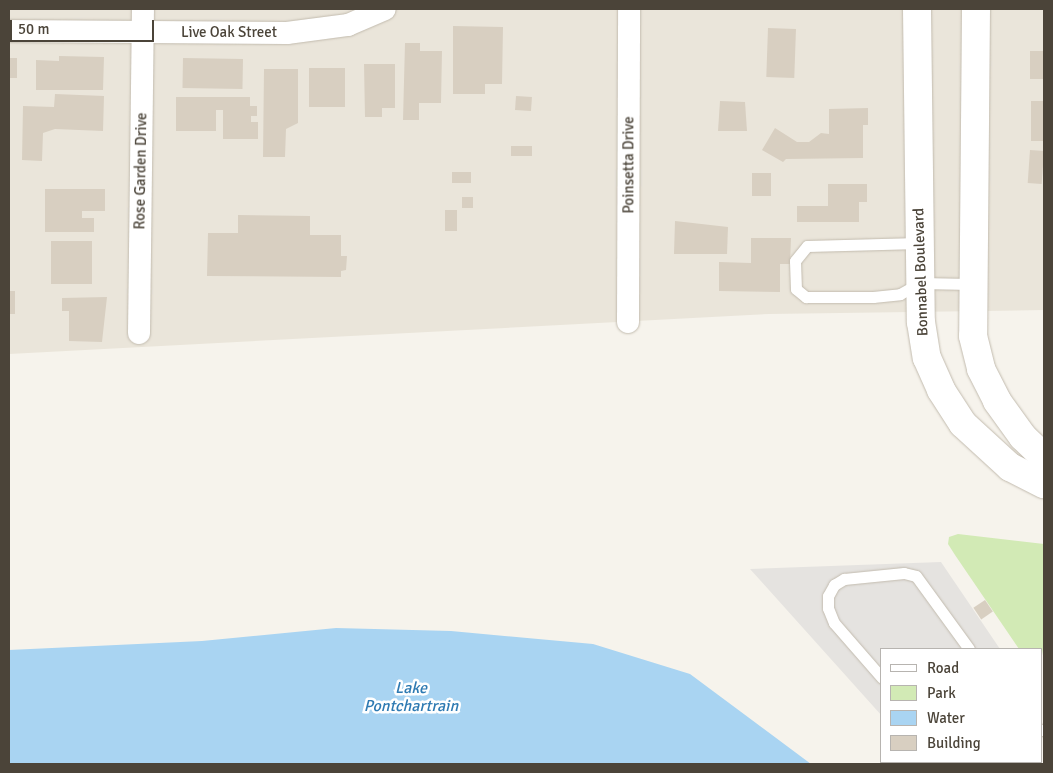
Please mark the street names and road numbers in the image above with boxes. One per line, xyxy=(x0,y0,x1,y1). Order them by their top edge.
street label: Live Oak Street xyxy=(181,24,277,42)
street label: Rose Garden Drive xyxy=(131,112,151,230)
street label: Poinsetta Drive xyxy=(620,116,638,214)
street label: Bonnabel Boulevard xyxy=(910,208,932,336)

